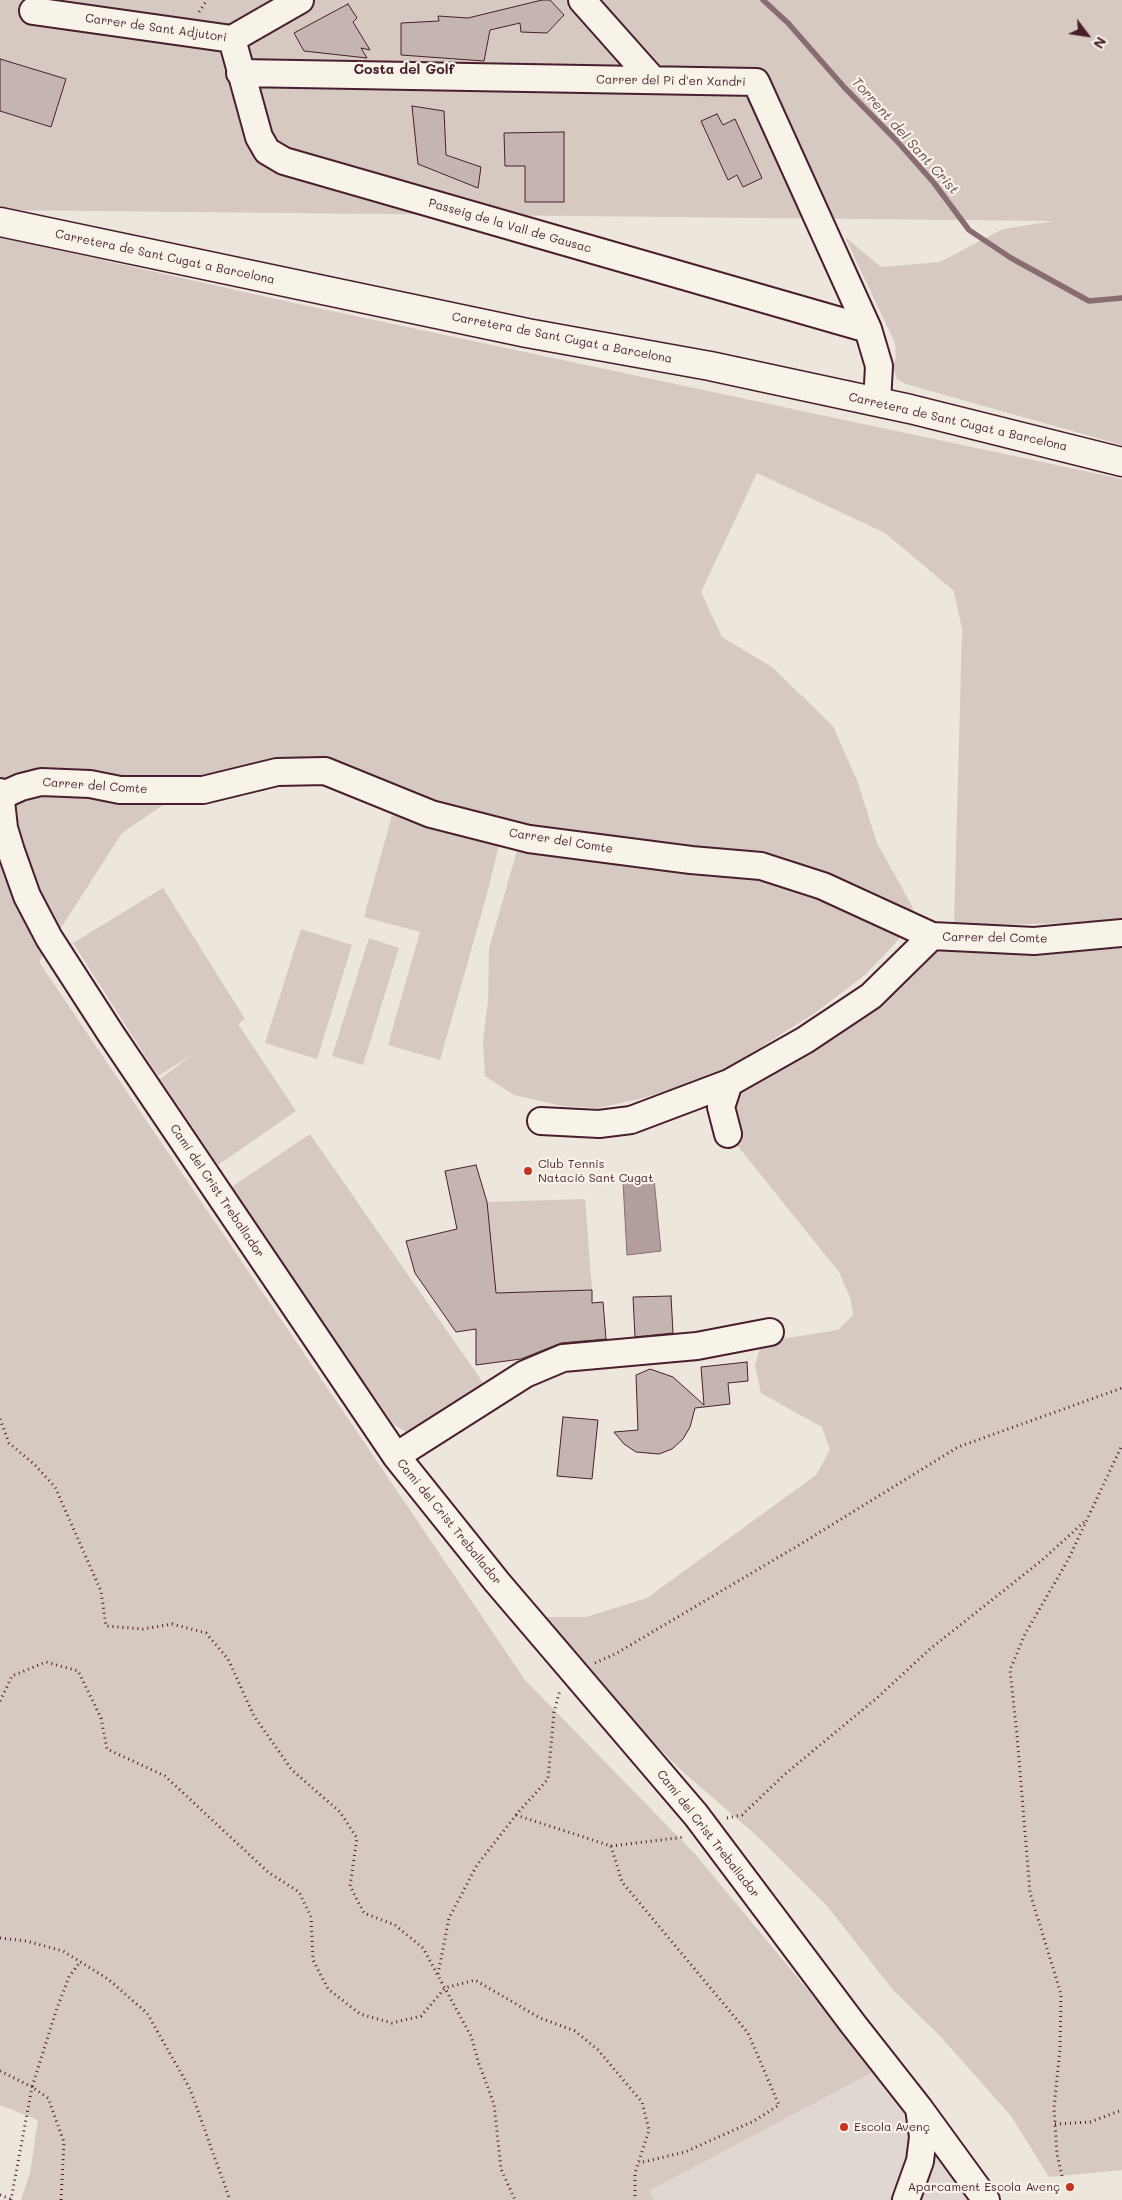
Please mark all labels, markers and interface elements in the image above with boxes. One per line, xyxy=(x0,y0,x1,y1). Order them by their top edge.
north arrow xyxy=(1062,10,1112,60)
street label: Carrer de Sant Adjutori xyxy=(84,11,228,45)
text: N xyxy=(1089,34,1111,52)
district label: Costa del Golf xyxy=(354,62,454,78)
street label: Carrer del Pi d'en Xandri xyxy=(596,72,746,90)
water label: Torrent del Sant Crist xyxy=(848,74,962,198)
street label: Passeig de la Vall de Gausac xyxy=(427,196,593,256)
street label: Carretera de Sant Cugat a Barcelona xyxy=(54,227,276,287)
street label: Carretera de Sant Cugat a Barcelona xyxy=(451,310,673,366)
street label: Carretera de Sant Cugat a Barcelona xyxy=(847,390,1069,454)
street label: Carrer del Comte xyxy=(42,775,148,797)
street label: Carrer del Comte xyxy=(508,826,614,856)
street label: Carrer del Comte xyxy=(942,930,1048,946)
street label: Camí del Crist Treballador xyxy=(167,1122,267,1260)
place label: Club Tennis Natació Sant Cugat xyxy=(538,1157,654,1185)
marker: Club Tennis Natació Sant Cugat xyxy=(522,1165,534,1177)
street label: Camí del Crist Treballador xyxy=(394,1456,504,1588)
street label: Camí del Crist Treballador xyxy=(654,1767,762,1901)
place label: Escola Avenç xyxy=(854,2120,930,2134)
marker: Escola Avenç xyxy=(838,2121,850,2133)
place label: Aparcament Escola Avenç xyxy=(908,2180,1060,2194)
marker: Aparcament Escola Avenç xyxy=(1064,2181,1076,2193)

